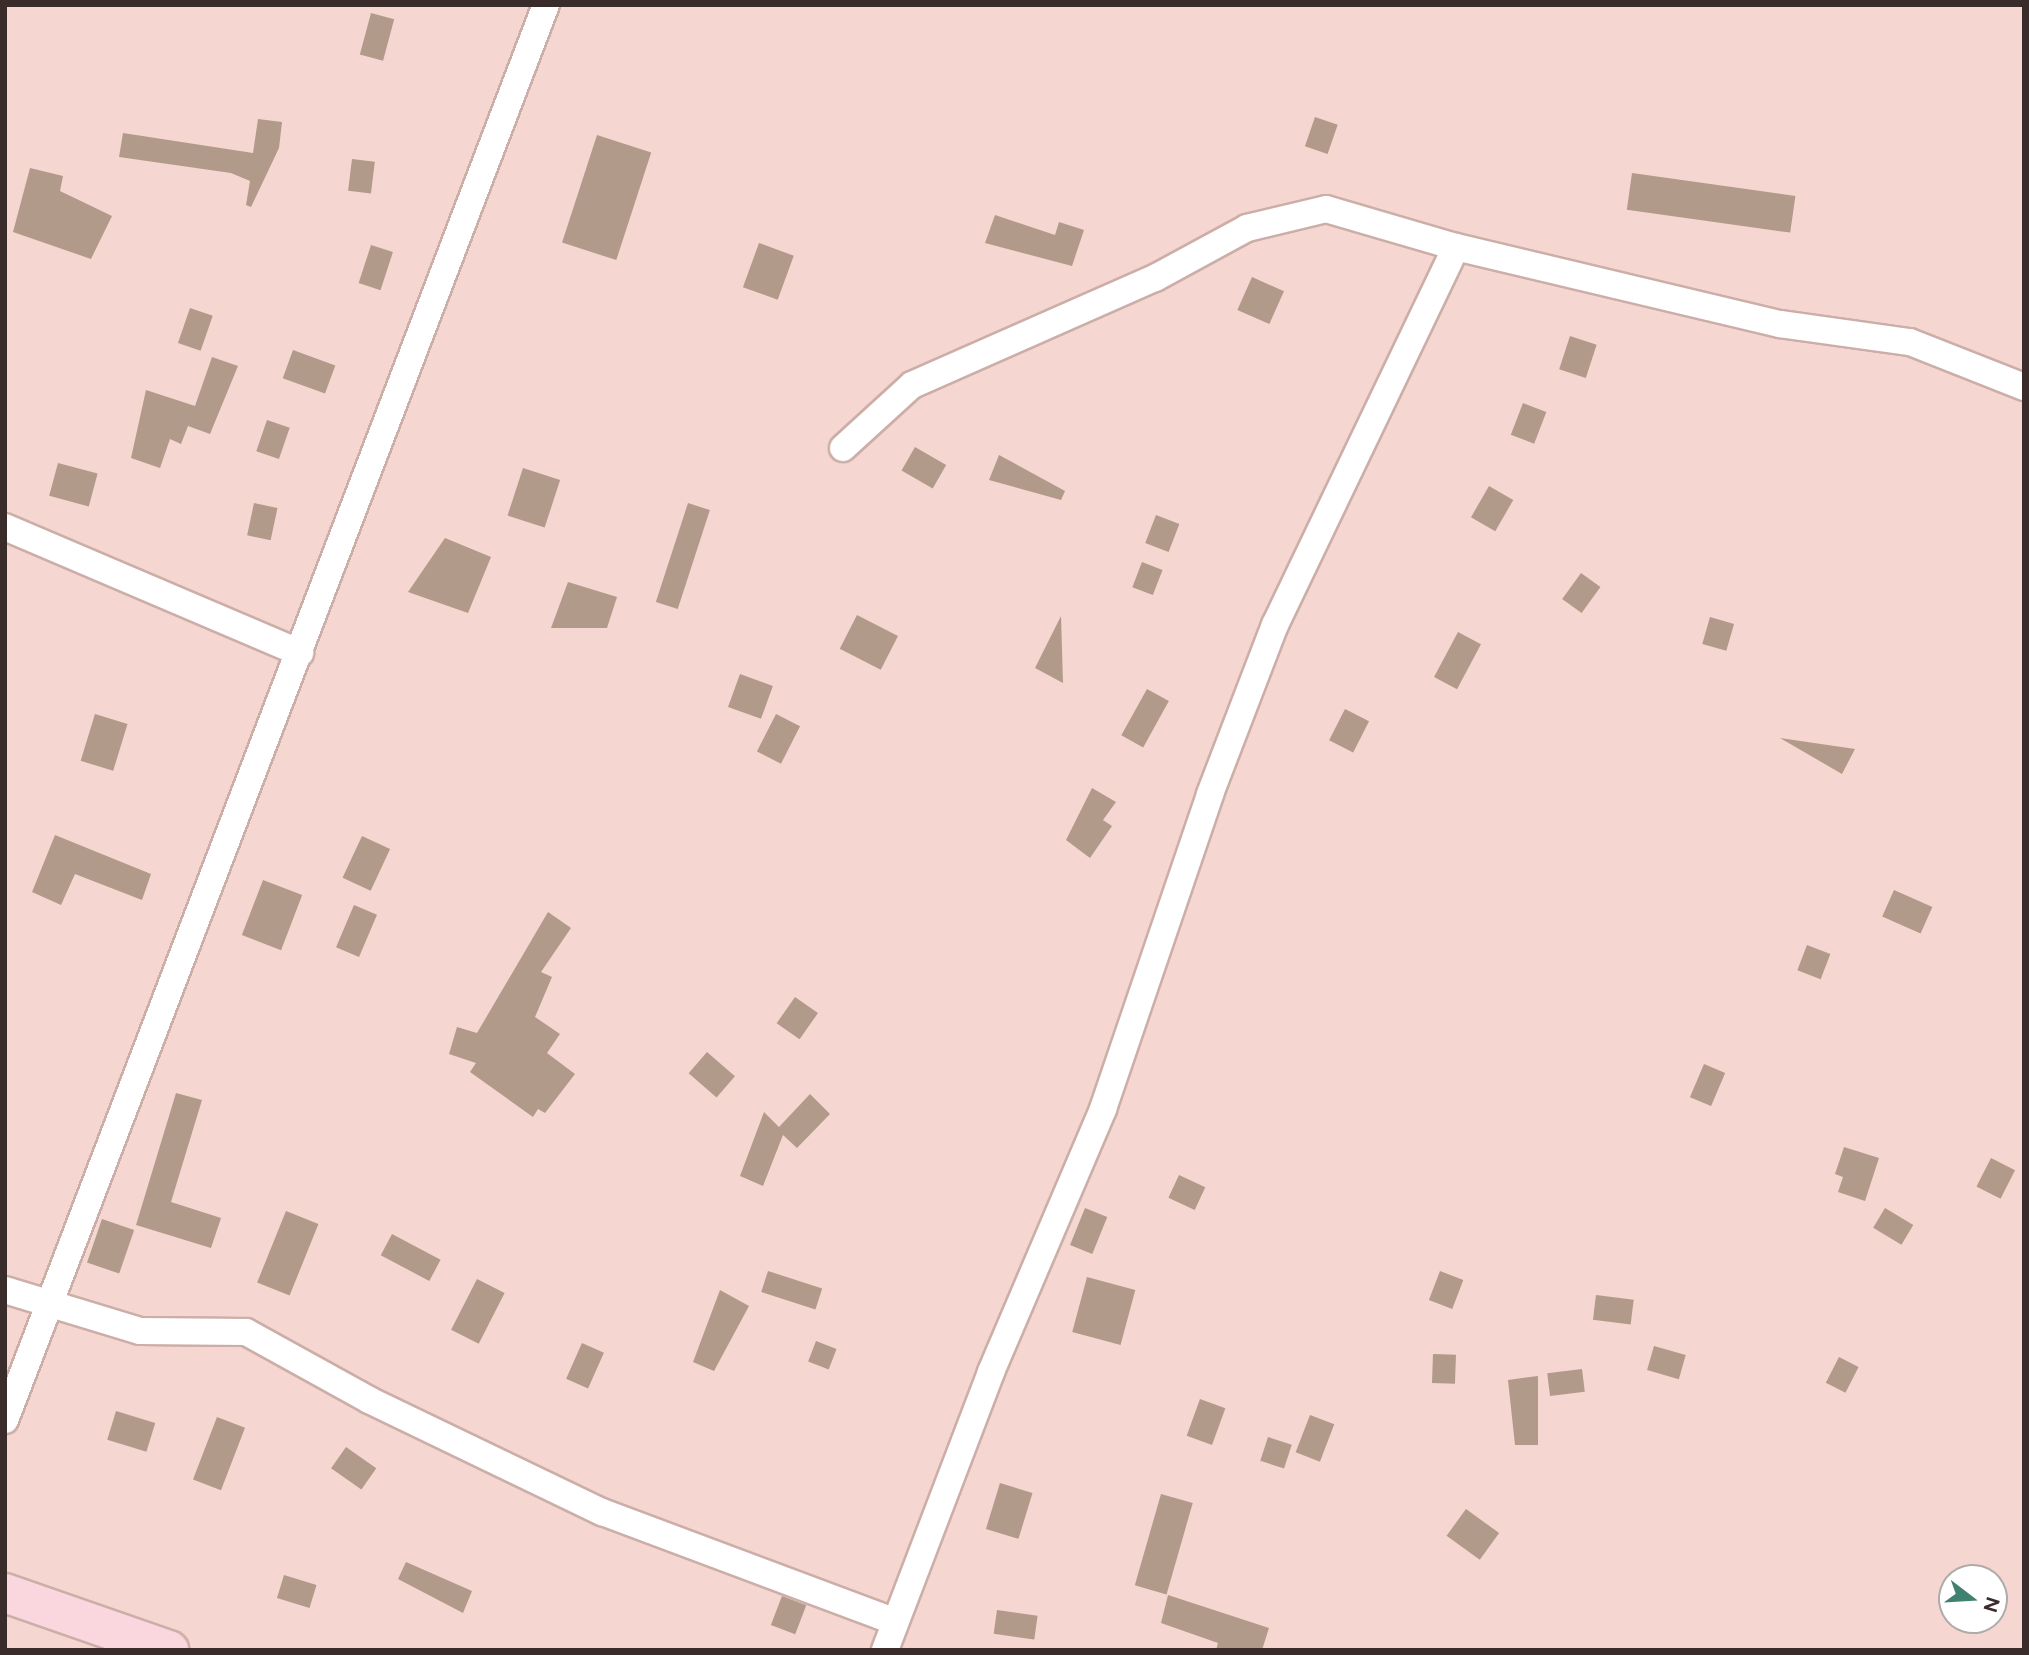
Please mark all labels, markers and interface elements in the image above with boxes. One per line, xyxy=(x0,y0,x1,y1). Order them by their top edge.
north arrow xyxy=(1938,1564,2008,1634)
text: N xyxy=(1979,1594,2005,1615)

